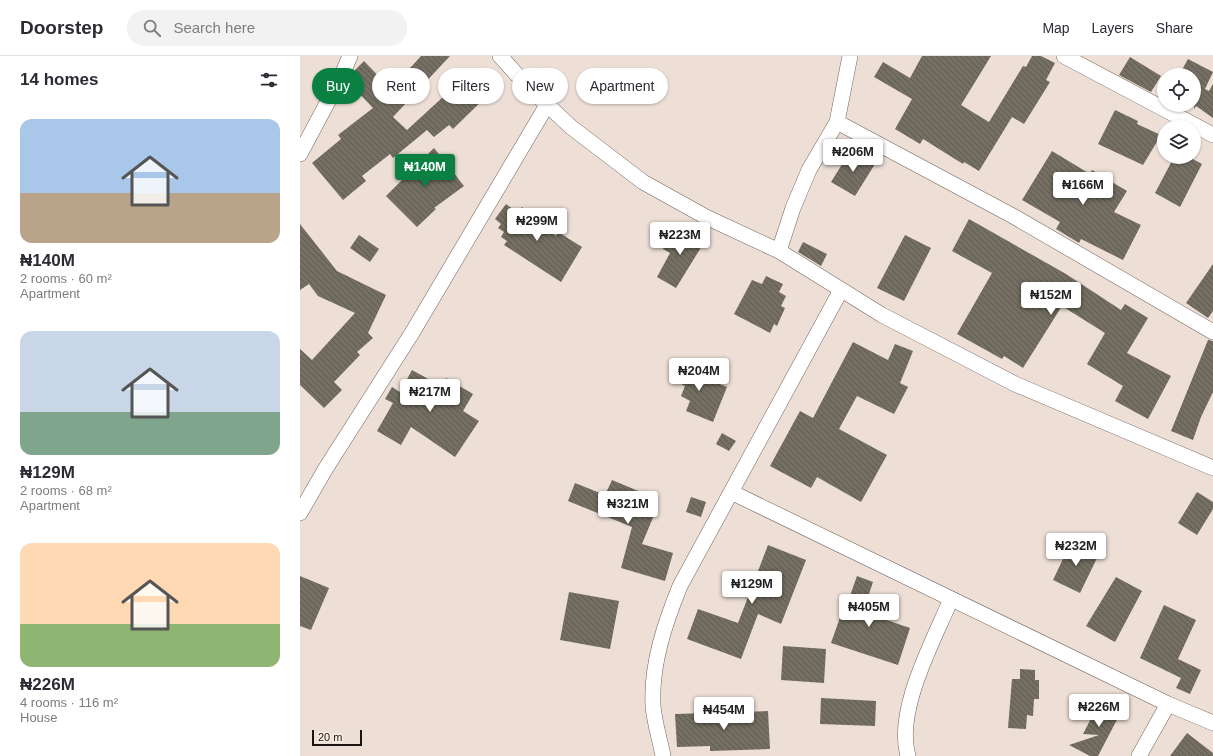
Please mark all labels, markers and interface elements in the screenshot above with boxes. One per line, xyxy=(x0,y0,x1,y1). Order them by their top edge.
search box xyxy=(127,10,407,46)
text: Doorstep xyxy=(20,17,103,38)
icon: search xyxy=(141,17,163,39)
text: Search here xyxy=(173,19,255,36)
text: Map xyxy=(1042,20,1070,36)
text: Layers xyxy=(1092,20,1134,36)
text: Share xyxy=(1156,20,1193,36)
chip: Buy xyxy=(312,68,364,104)
chip: Rent xyxy=(372,68,430,104)
chip: Filters xyxy=(438,68,504,104)
chip: New xyxy=(512,68,568,104)
chip: Apartment xyxy=(576,68,668,104)
map controls xyxy=(1157,68,1201,164)
button: locate xyxy=(1157,68,1201,112)
icon: filters xyxy=(258,69,280,91)
text: 14 homes xyxy=(20,70,98,89)
button: layers xyxy=(1157,120,1201,164)
pin: ₦206M xyxy=(825,139,881,173)
text: ₦206M xyxy=(832,144,874,159)
icon: home xyxy=(114,145,186,217)
pin: ₦140M xyxy=(397,154,453,188)
text: ₦140M xyxy=(404,159,446,174)
pin: ₦166M xyxy=(1055,172,1111,206)
text: ₦166M xyxy=(1062,177,1104,192)
pin: ₦299M xyxy=(509,208,565,242)
text: ₦299M xyxy=(516,213,558,228)
pin: ₦223M xyxy=(652,222,708,256)
text: ₦223M xyxy=(659,227,701,242)
text: ₦140M xyxy=(20,251,75,270)
text: 2 rooms · 60 m² xyxy=(20,271,112,286)
pin: ₦152M xyxy=(1023,282,1079,316)
text: Apartment xyxy=(20,286,80,301)
text: ₦152M xyxy=(1030,287,1072,302)
icon: home xyxy=(114,357,186,429)
pin: ₦204M xyxy=(671,358,727,392)
text: ₦204M xyxy=(678,363,720,378)
pin: ₦217M xyxy=(402,379,458,413)
text: ₦217M xyxy=(409,384,451,399)
text: ₦129M xyxy=(20,463,75,482)
text: 2 rooms · 68 m² xyxy=(20,483,112,498)
pin: ₦321M xyxy=(600,491,656,525)
text: ₦321M xyxy=(607,496,649,511)
text: Apartment xyxy=(20,498,80,513)
pin: ₦232M xyxy=(1048,533,1104,567)
text: ₦232M xyxy=(1055,538,1097,553)
icon: home xyxy=(114,569,186,641)
pin: ₦129M xyxy=(724,571,780,605)
text: ₦129M xyxy=(731,576,773,591)
pin: ₦405M xyxy=(841,594,897,628)
text: ₦405M xyxy=(848,599,890,614)
text: ₦226M xyxy=(20,675,75,694)
pin: ₦226M xyxy=(1071,694,1127,728)
text: 4 rooms · 116 m² xyxy=(20,695,118,710)
pin: ₦454M xyxy=(696,697,752,731)
text: ₦226M xyxy=(1078,699,1120,714)
text: ₦454M xyxy=(703,702,745,717)
text: House xyxy=(20,710,58,725)
scale bar xyxy=(312,728,362,747)
text: 20 m xyxy=(318,731,342,743)

